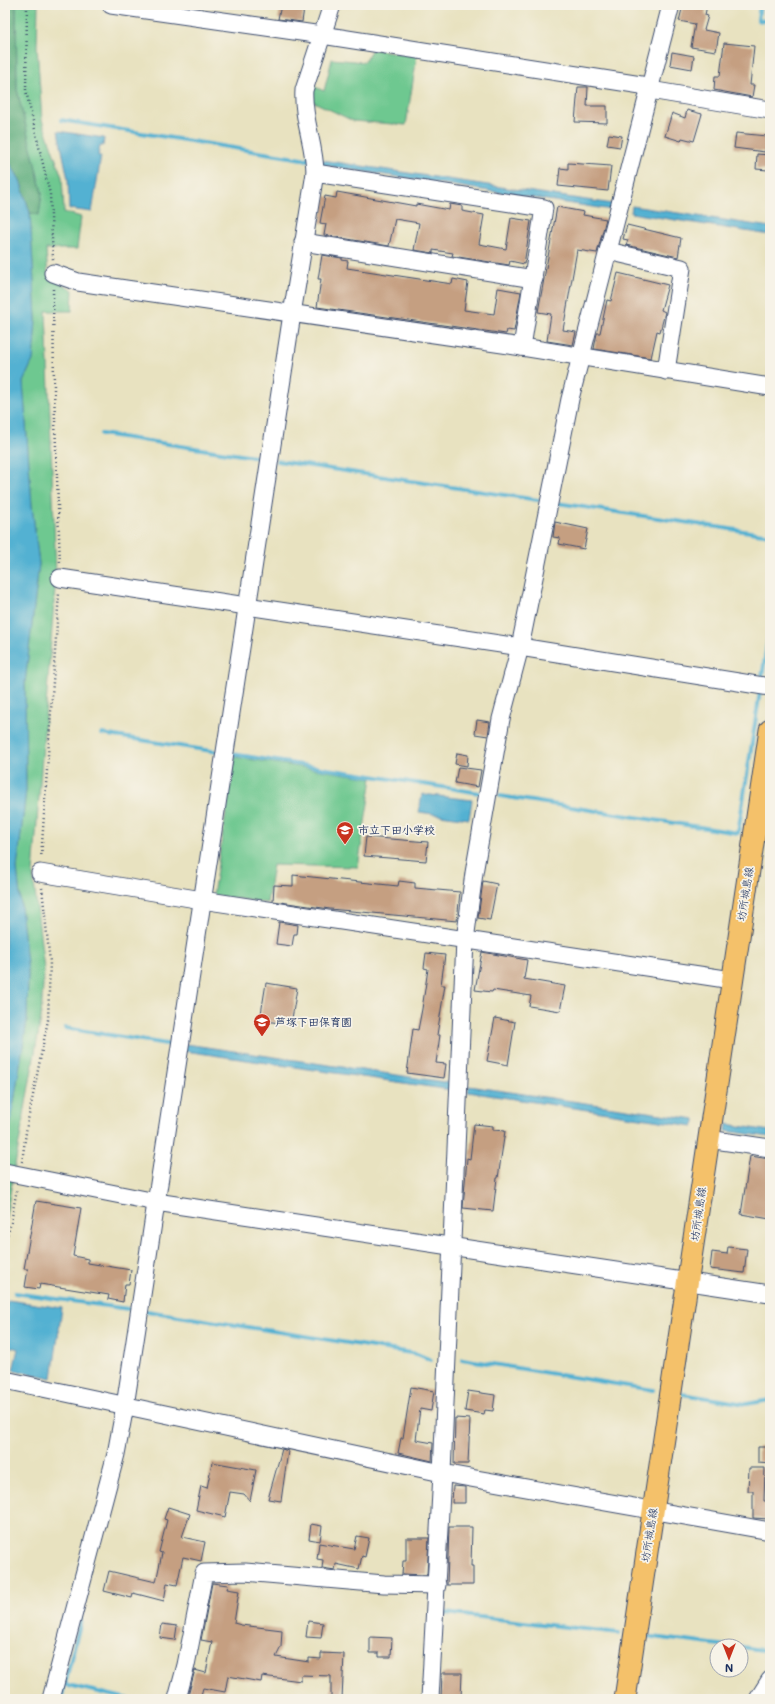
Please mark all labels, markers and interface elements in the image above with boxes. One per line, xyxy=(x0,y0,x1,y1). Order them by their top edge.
school or university icon: 市立下田小学校 xyxy=(335,820,355,845)
place label: 市立下田小学校 xyxy=(358,822,435,837)
street label: 坊所城島線 xyxy=(733,866,756,922)
school or university icon: 芦塚下田保育園 xyxy=(252,1012,272,1037)
place label: 芦塚下田保育園 xyxy=(275,1014,352,1029)
street label: 坊所城島線 xyxy=(686,1186,709,1242)
street label: 坊所城島線 xyxy=(637,1507,660,1563)
north arrow xyxy=(709,1638,749,1678)
text: N xyxy=(725,1661,733,1676)

